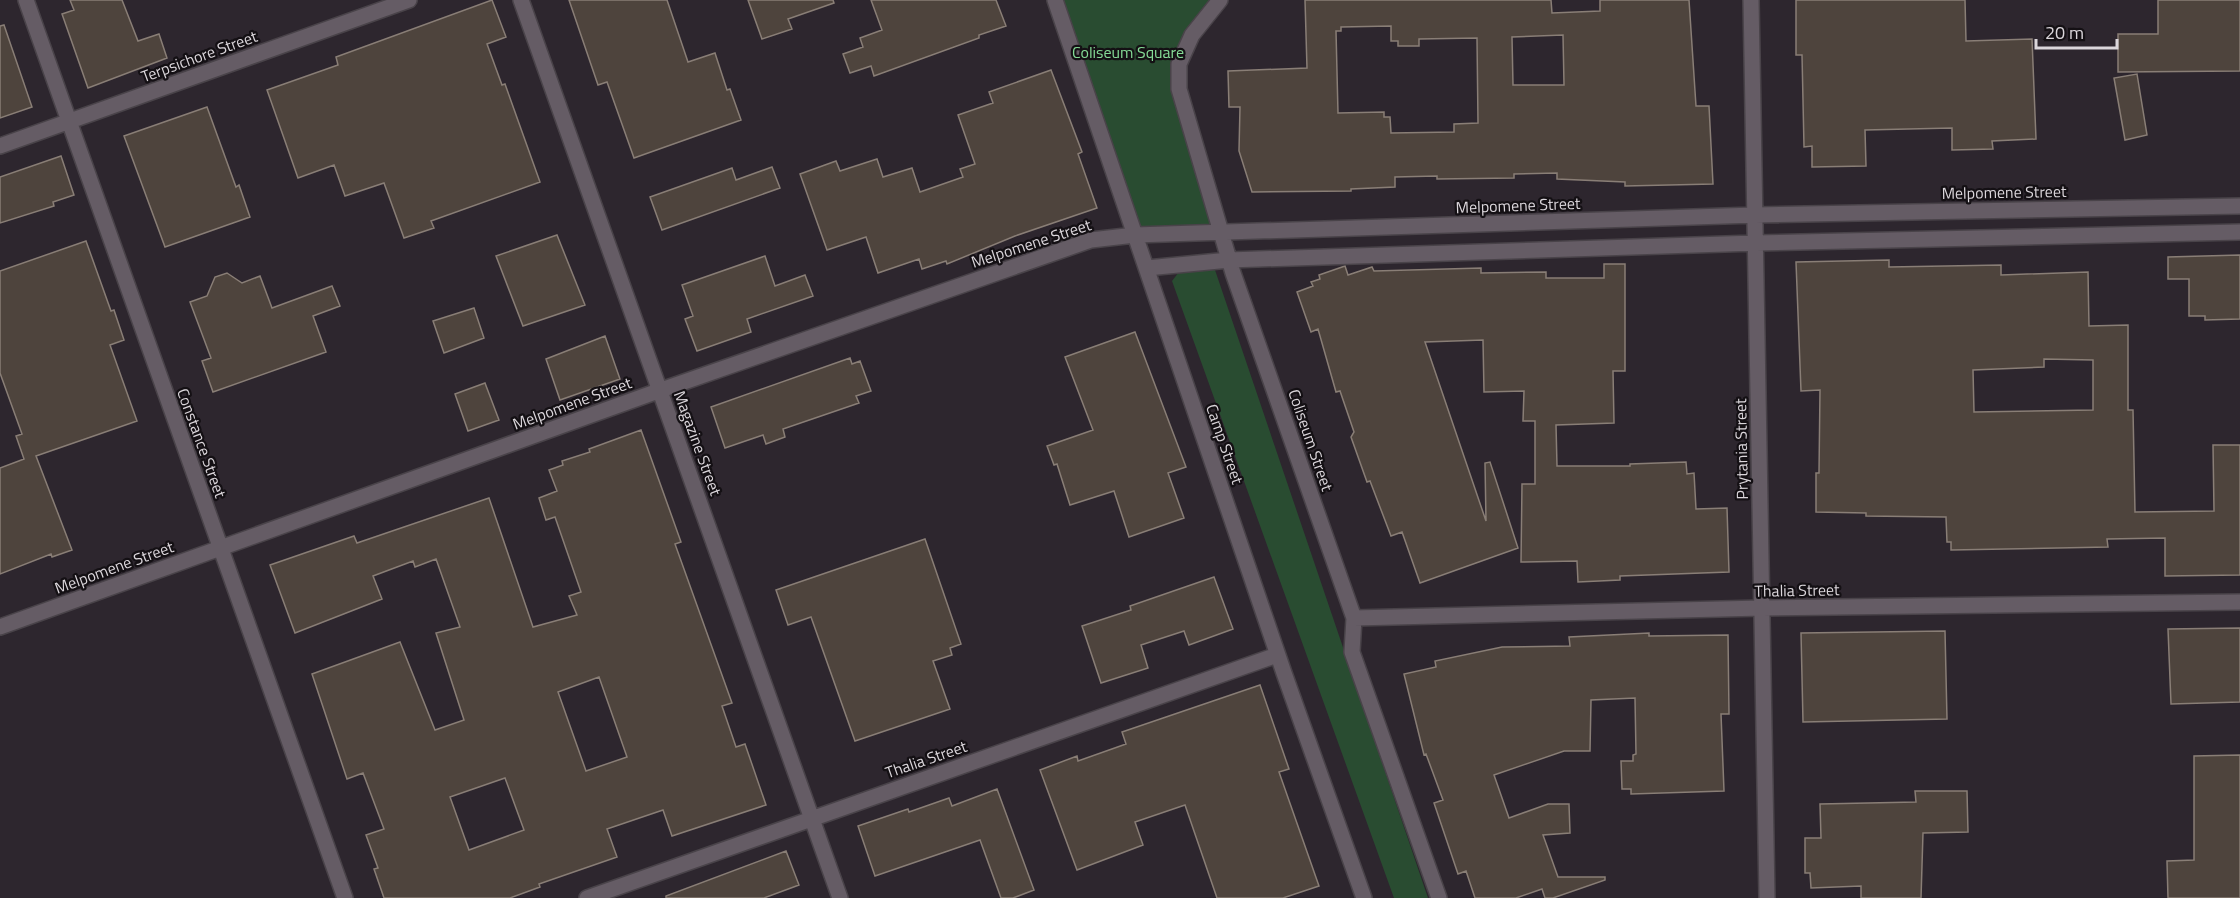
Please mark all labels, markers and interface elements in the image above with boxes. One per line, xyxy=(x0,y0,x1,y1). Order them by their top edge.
scale bar xyxy=(2036,12,2117,50)
text: 20 m xyxy=(2045,19,2084,46)
street label: Terpsichore Street xyxy=(137,24,261,88)
park label: Coliseum Square xyxy=(1072,40,1184,64)
street label: Melpomene Street xyxy=(1941,179,2067,205)
street label: Melpomene Street xyxy=(1455,191,1581,219)
street label: Melpomene Street xyxy=(968,212,1094,274)
street label: Melpomene Street xyxy=(509,370,635,436)
street label: Constance Street xyxy=(171,385,233,501)
street label: Coliseum Street xyxy=(1282,386,1340,495)
street label: Magazine Street xyxy=(668,387,728,499)
street label: Prytania Street xyxy=(1728,398,1754,500)
street label: Camp Street xyxy=(1200,401,1250,488)
street label: Melpomene Street xyxy=(51,534,177,600)
street label: Thalia Street xyxy=(1754,577,1840,603)
street label: Thalia Street xyxy=(882,734,970,784)

